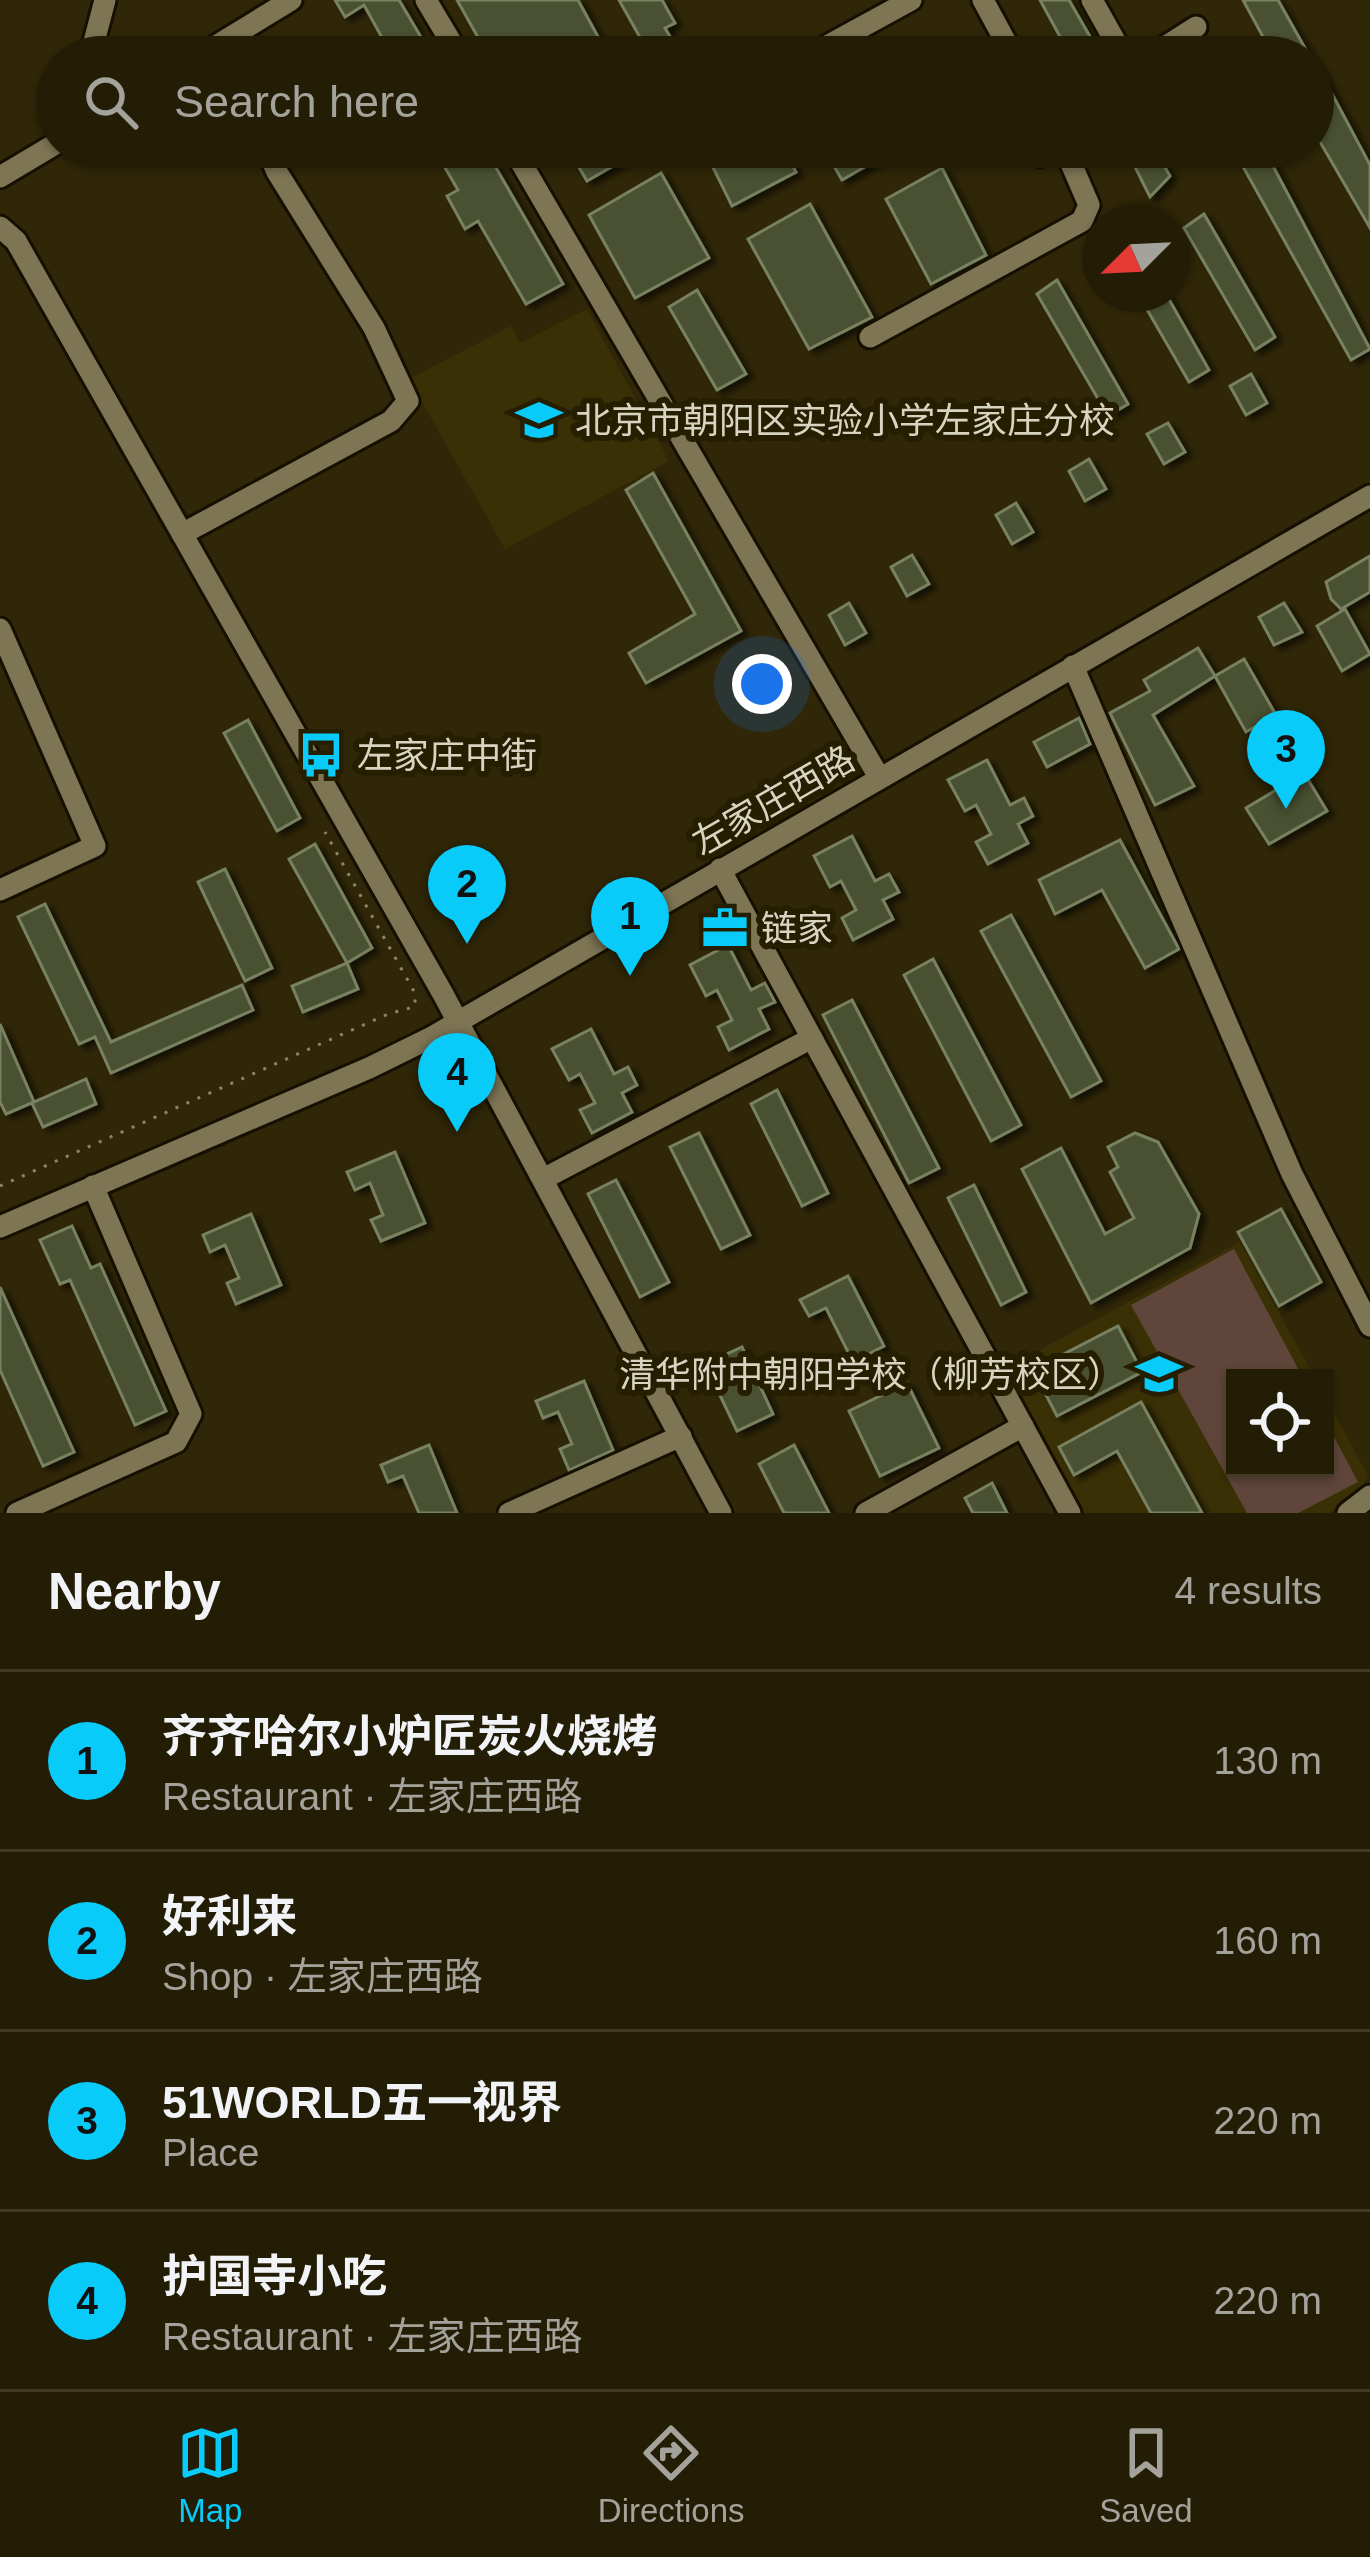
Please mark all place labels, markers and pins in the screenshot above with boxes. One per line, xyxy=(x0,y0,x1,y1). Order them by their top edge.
school or university icon: 北京市朝阳区实验小学左家庄分校 xyxy=(514,395,564,445)
place label: 北京市朝阳区实验小学左家庄分校 xyxy=(575,400,1115,441)
pin: 3 xyxy=(1247,710,1325,809)
bus stop icon: 左家庄中街 xyxy=(296,730,346,780)
place label: 左家庄中街 xyxy=(357,735,537,776)
pin: 2 xyxy=(428,845,506,944)
pin: 1 xyxy=(591,877,669,976)
office icon: 链家 xyxy=(700,903,750,953)
place label: 链家 xyxy=(761,908,833,949)
pin: 4 xyxy=(418,1033,496,1132)
school or university icon: 清华附中朝阳学校（柳芳校区） xyxy=(1134,1349,1184,1399)
place label: 清华附中朝阳学校（柳芳校区） xyxy=(619,1354,1123,1395)

